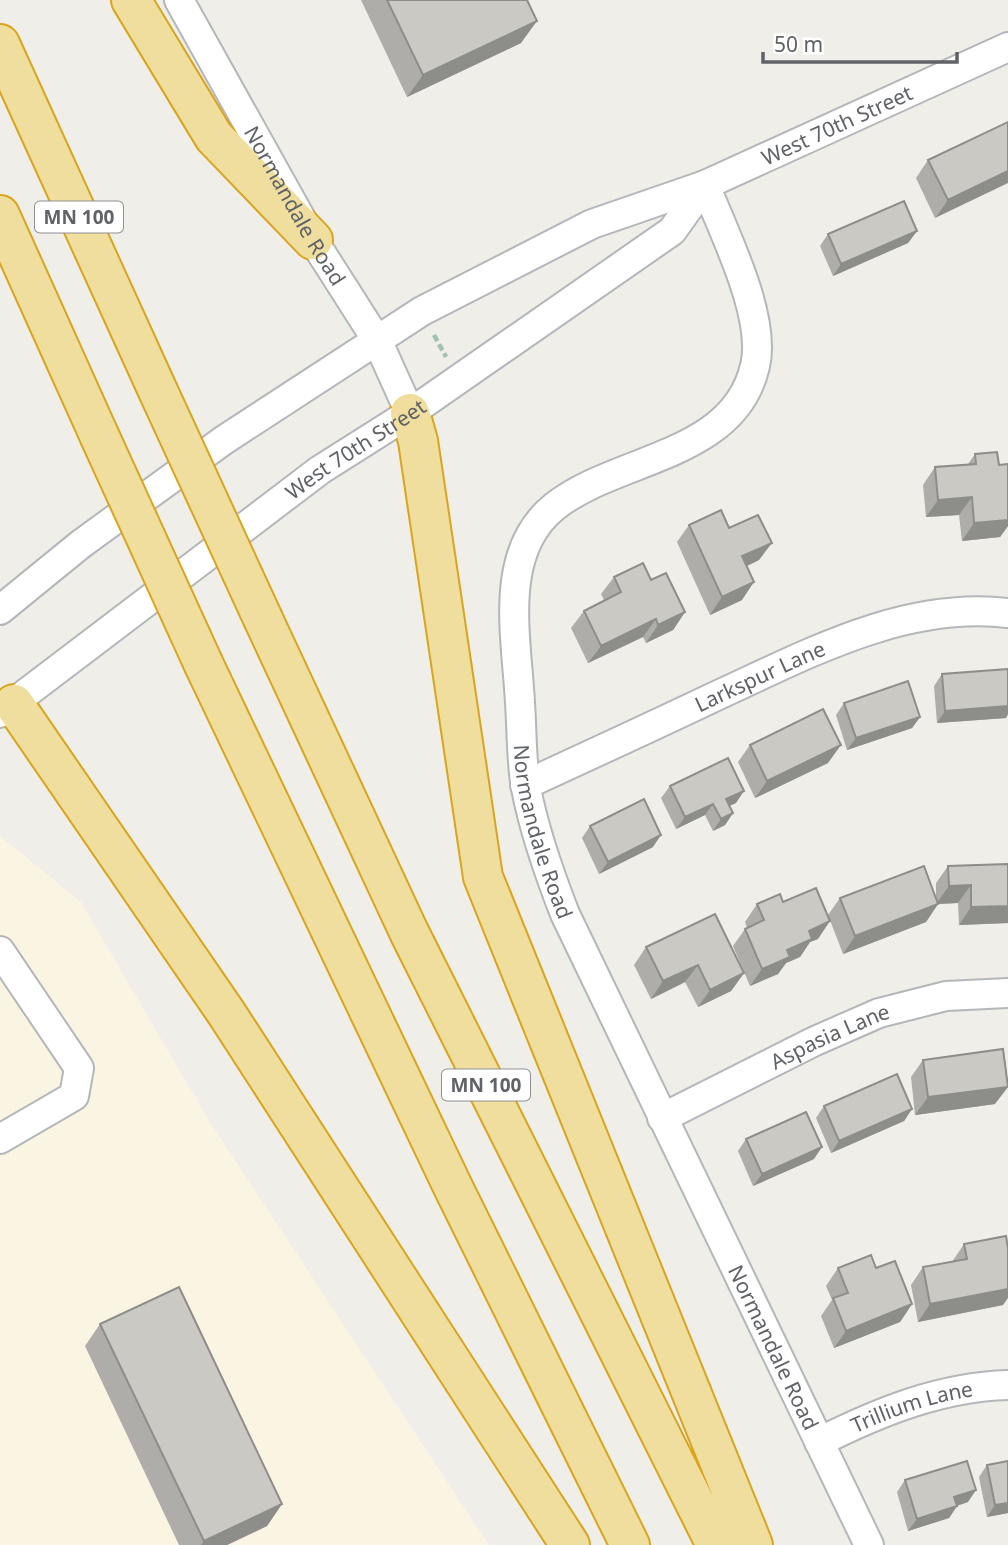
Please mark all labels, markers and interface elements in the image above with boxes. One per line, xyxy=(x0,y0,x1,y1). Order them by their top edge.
scale bar xyxy=(763,21,957,65)
text: 50 m xyxy=(774,30,823,58)
street label: West 70th Street xyxy=(757,78,917,171)
street label: Normandale Road xyxy=(238,121,352,291)
road number: MN 100 xyxy=(35,202,123,232)
street label: West 70th Street xyxy=(279,392,432,505)
street label: Larkspur Lane xyxy=(690,634,829,718)
street label: Normandale Road xyxy=(508,744,579,923)
street label: Aspasia Lane xyxy=(765,997,892,1075)
road number: MN 100 xyxy=(442,1070,530,1100)
street label: Normandale Road xyxy=(722,1260,825,1434)
street label: Trillium Lane xyxy=(846,1374,975,1439)

